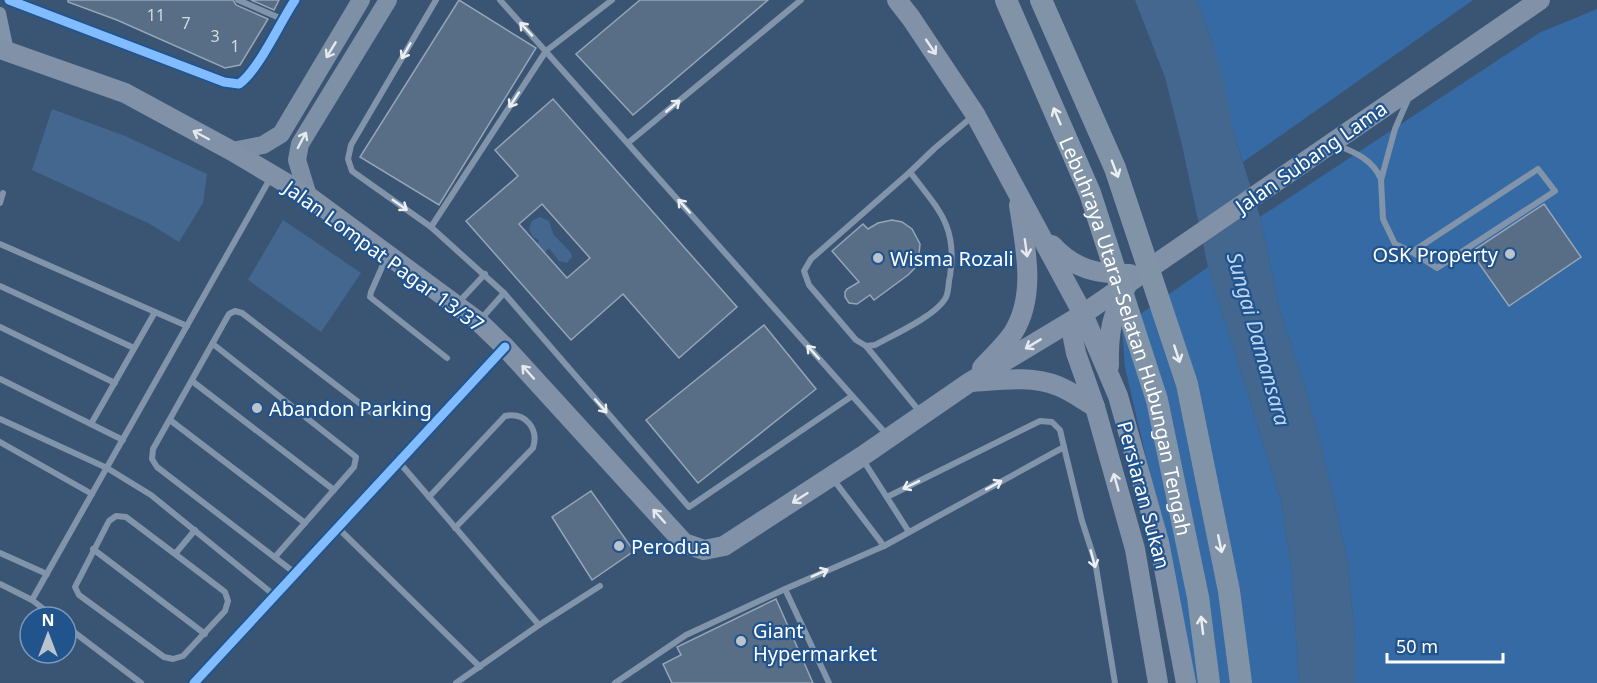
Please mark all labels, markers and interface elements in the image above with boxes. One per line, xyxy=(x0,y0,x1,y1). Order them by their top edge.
house number: 11 xyxy=(147,4,165,26)
house number: 7 xyxy=(181,12,191,34)
one-way arrow xyxy=(519,22,533,37)
house number: 3 xyxy=(210,25,220,47)
house number: 1 xyxy=(230,35,240,57)
one-way arrow xyxy=(925,39,937,55)
one-way arrow xyxy=(325,41,337,58)
one-way arrow xyxy=(400,42,412,59)
one-way arrow xyxy=(508,91,520,108)
street label: Jalan Subang Lama xyxy=(1228,95,1392,221)
one-way arrow xyxy=(665,99,681,112)
one-way arrow xyxy=(1051,107,1062,125)
one-way arrow xyxy=(193,129,210,141)
one-way arrow xyxy=(297,132,309,150)
street label: Lebuhraya Utara–Selatan Hubungan Tengah xyxy=(1053,132,1198,538)
one-way arrow xyxy=(1110,159,1121,178)
street label: Jalan Lompat Pagar 13/37 xyxy=(277,173,490,338)
one-way arrow xyxy=(391,199,407,211)
one-way arrow xyxy=(677,199,691,214)
one-way arrow xyxy=(1020,238,1031,258)
place label: OSK Property xyxy=(1373,241,1499,268)
place label: Wisma Rozali xyxy=(890,245,1014,272)
marker: OSK Property xyxy=(1503,247,1517,261)
water label: Sungai Damansara xyxy=(1221,249,1297,429)
marker: Wisma Rozali xyxy=(871,251,885,265)
one-way arrow xyxy=(1025,338,1042,350)
one-way arrow xyxy=(1172,344,1183,363)
one-way arrow xyxy=(806,345,820,360)
one-way arrow xyxy=(521,364,535,379)
place label: Abandon Parking xyxy=(269,395,432,422)
one-way arrow xyxy=(594,398,608,413)
marker: Abandon Parking xyxy=(250,401,264,415)
street label: Persiaran Sukan xyxy=(1111,418,1177,572)
one-way arrow xyxy=(1110,473,1121,492)
one-way arrow xyxy=(903,479,921,491)
one-way arrow xyxy=(985,479,1002,491)
one-way arrow xyxy=(792,492,809,504)
one-way arrow xyxy=(652,508,666,523)
place label: Perodua xyxy=(631,533,710,560)
one-way arrow xyxy=(1215,533,1226,553)
marker: Perodua xyxy=(612,539,626,553)
one-way arrow xyxy=(1088,549,1100,568)
one-way arrow xyxy=(811,567,829,578)
north arrow xyxy=(18,605,78,665)
text: N xyxy=(41,609,55,631)
one-way arrow xyxy=(1196,616,1207,635)
place label: Giant Hypermarket xyxy=(753,617,877,667)
scale bar xyxy=(1387,626,1502,664)
marker: Giant Hypermarket xyxy=(734,634,748,648)
text: 50 m xyxy=(1396,634,1438,658)

